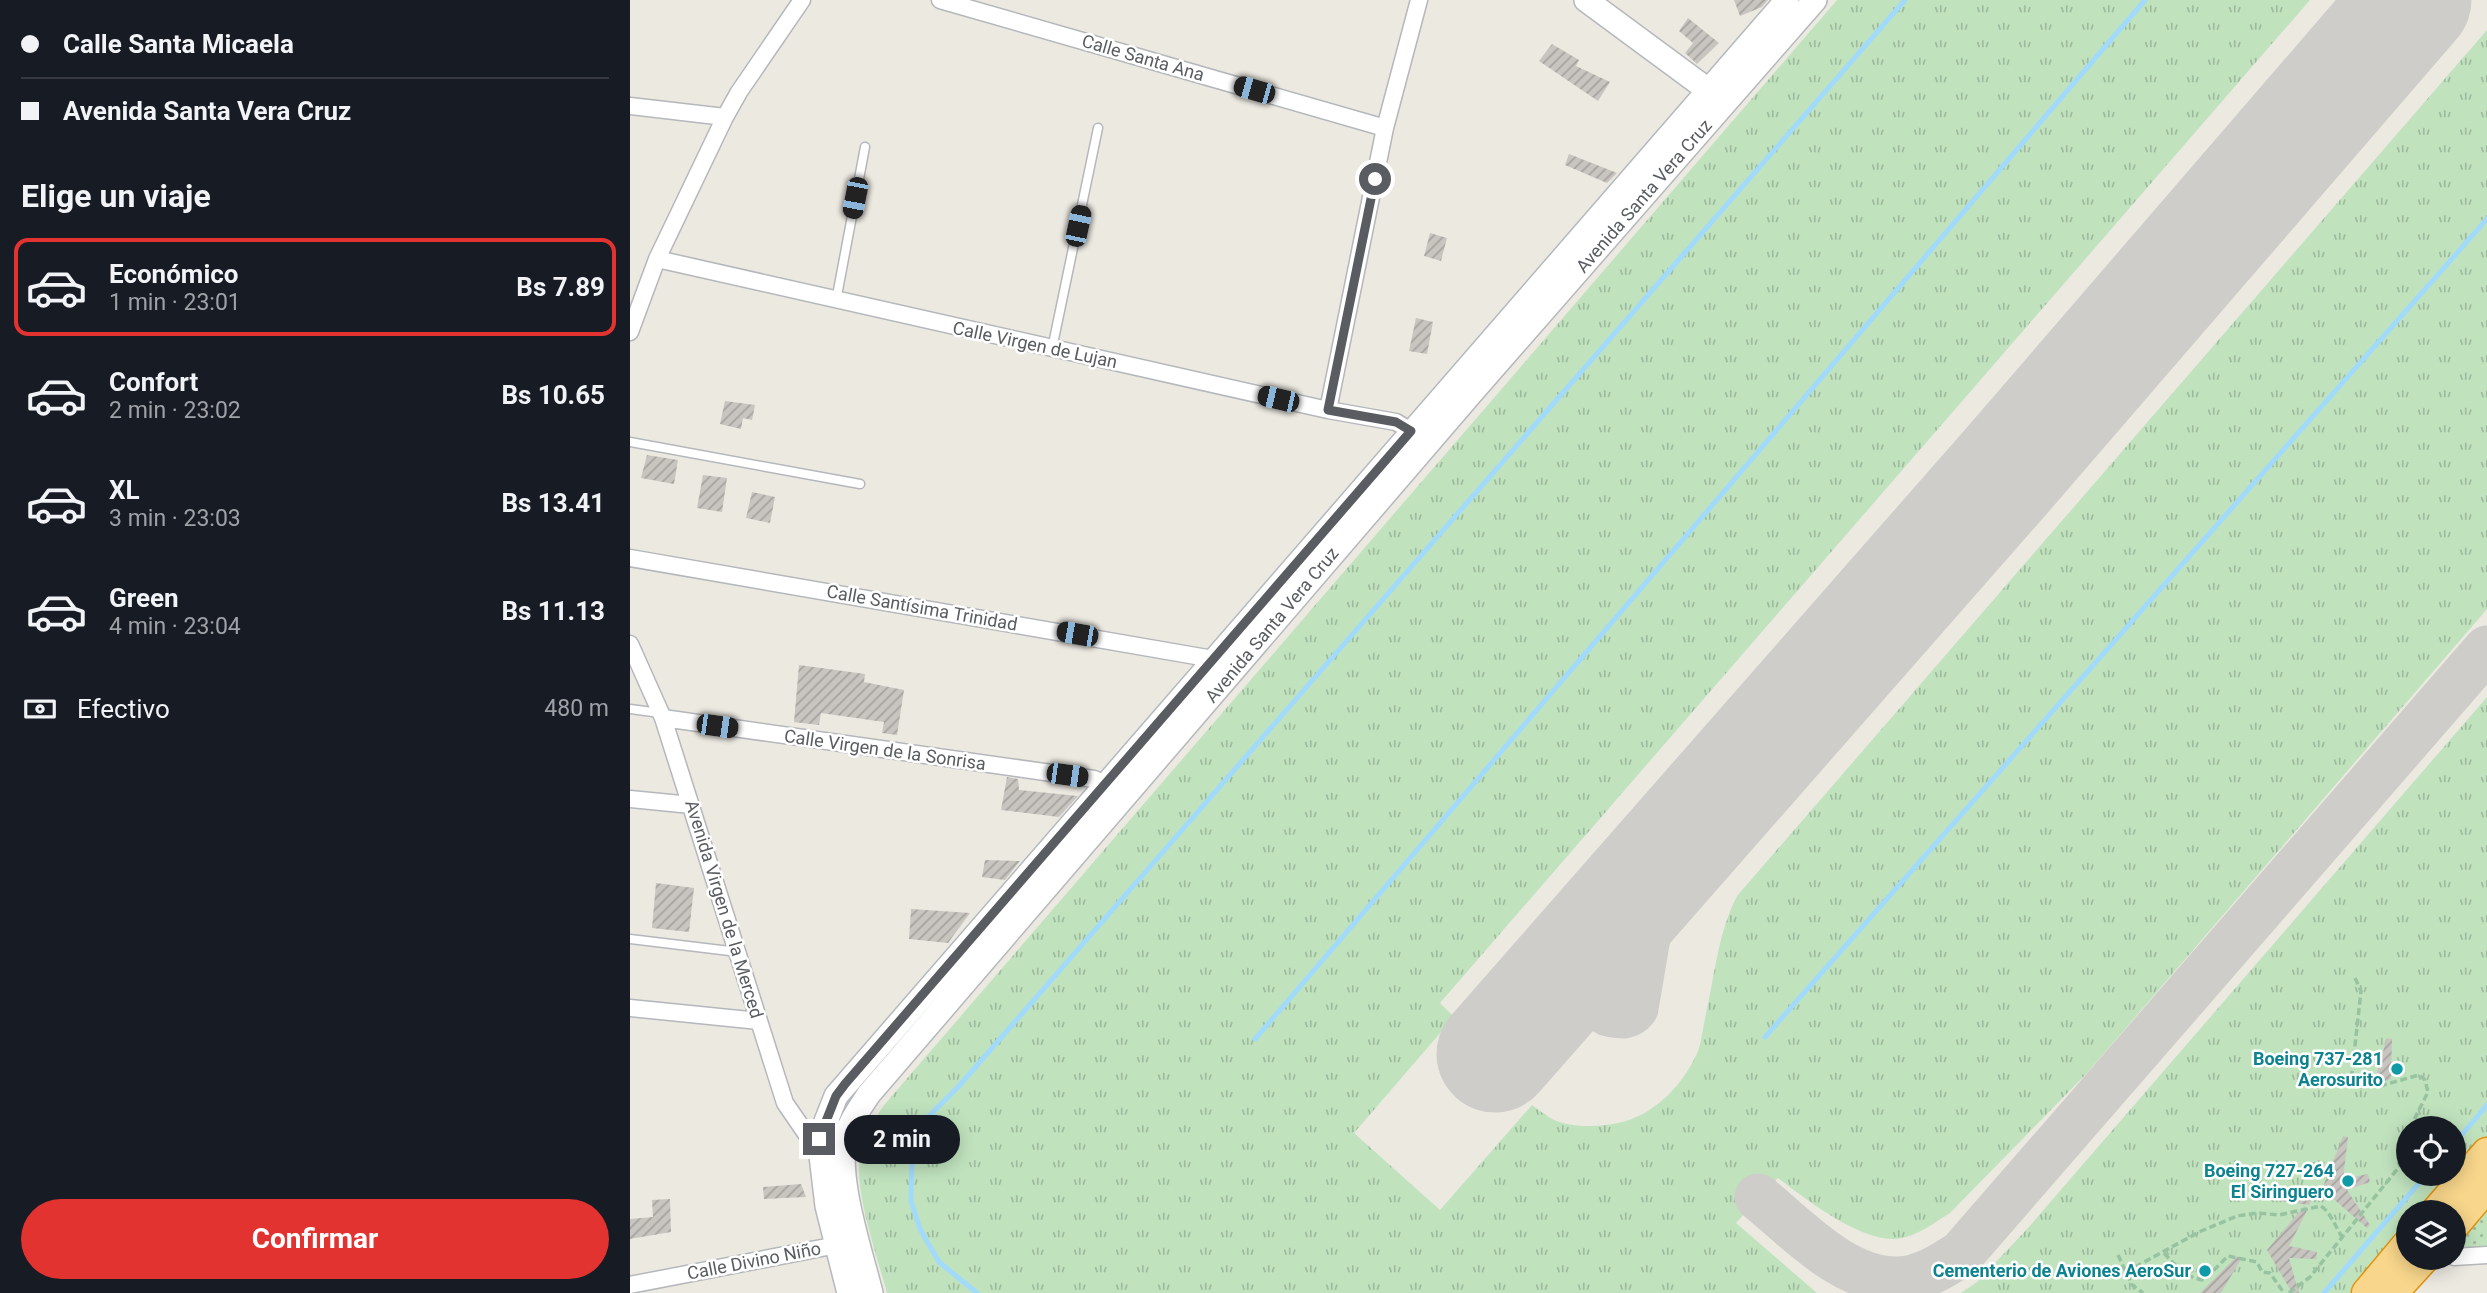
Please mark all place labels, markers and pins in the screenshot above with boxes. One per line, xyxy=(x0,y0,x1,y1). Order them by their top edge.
place label: Boeing 737-281 Aerosurito xyxy=(2253,1048,2383,1090)
marker: Boeing 737-281 Aerosurito xyxy=(2389,1061,2405,1077)
place label: Boeing 727-264 El Siringuero xyxy=(2204,1160,2334,1202)
marker: Boeing 727-264 El Siringuero xyxy=(2340,1173,2356,1189)
place label: Cementerio de Aviones AeroSur xyxy=(1933,1260,2191,1281)
marker: Cementerio de Aviones AeroSur xyxy=(2197,1263,2213,1279)

